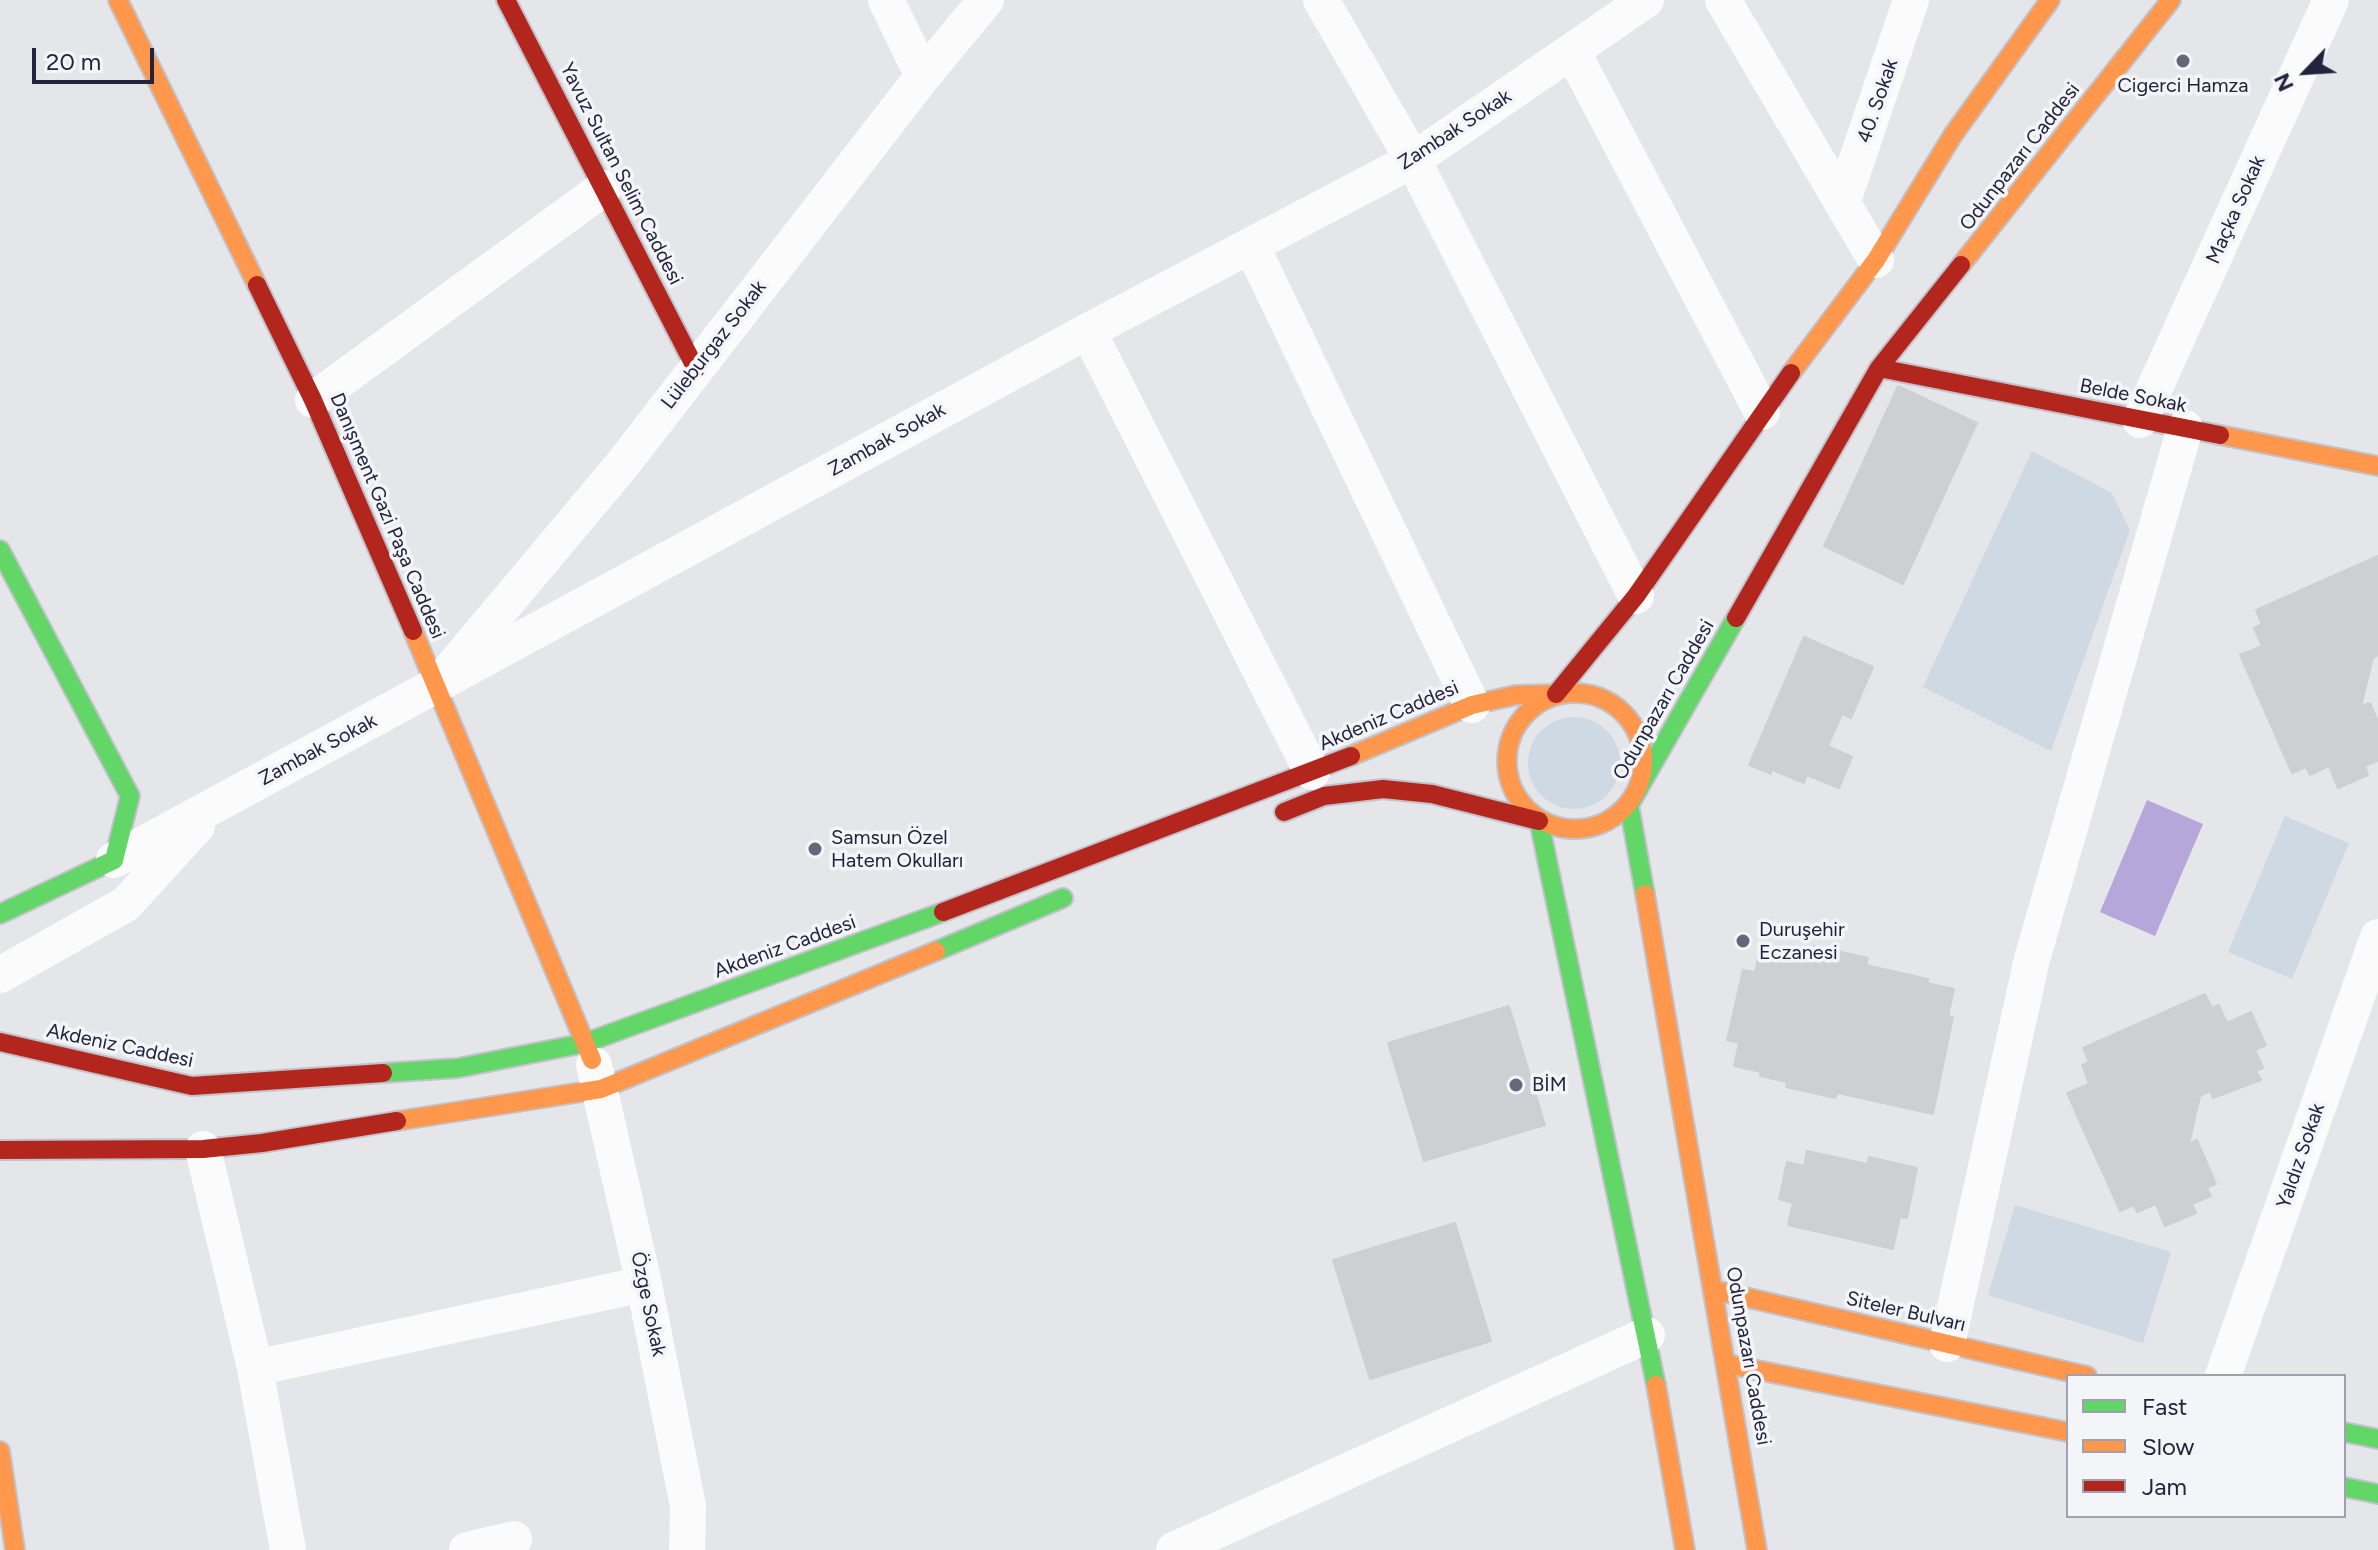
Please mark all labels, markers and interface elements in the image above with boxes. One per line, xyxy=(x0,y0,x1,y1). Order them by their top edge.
scale bar xyxy=(36,32,158,82)
north arrow xyxy=(2266,32,2346,112)
text: 20 m xyxy=(46,47,101,76)
marker: Cigerci Hamza xyxy=(2174,52,2192,70)
street label: 40. Sokak xyxy=(1852,56,1904,146)
street label: Yavuz Sultan Selim Caddesi xyxy=(554,59,688,289)
text: N xyxy=(2268,69,2300,96)
place label: Cigerci Hamza xyxy=(2117,74,2249,98)
street label: Odunpazarı Caddesi xyxy=(1955,78,2085,236)
street label: Zambak Sokak xyxy=(1394,85,1516,175)
street label: Maçka Sokak xyxy=(2201,152,2271,268)
street label: Lüleburgaz Sokak xyxy=(656,276,772,414)
street label: Belde Sokak xyxy=(2078,374,2188,418)
street label: Danışment Gazi Paşa Caddesi xyxy=(324,390,450,642)
street label: Zambak Sokak xyxy=(824,398,950,482)
street label: Odunpazarı Caddesi xyxy=(1608,616,1720,784)
street label: Akdeniz Caddesi xyxy=(1316,676,1462,756)
street label: Zambak Sokak xyxy=(255,709,381,791)
place label: Samsun Özel Hatem Okulları xyxy=(831,826,963,873)
marker: Samsun Özel Hatem Okulları xyxy=(806,840,824,858)
street label: Akdeniz Caddesi xyxy=(711,910,859,984)
place label: Duruşehir Eczanesi xyxy=(1759,918,1845,965)
marker: Duruşehir Eczanesi xyxy=(1734,932,1752,950)
street label: Akdeniz Caddesi xyxy=(45,1019,195,1073)
place label: BİM xyxy=(1532,1073,1567,1097)
marker: BİM xyxy=(1507,1076,1525,1094)
street label: Yaldız Sokak xyxy=(2272,1100,2330,1212)
street label: Özge Sokak xyxy=(625,1250,671,1358)
street label: Odunpazarı Caddesi xyxy=(1720,1265,1776,1447)
street label: Siteler Bulvarı xyxy=(1844,1287,1968,1337)
legend xyxy=(2066,1374,2346,1518)
text: Fast xyxy=(2142,1392,2187,1421)
text: Slow xyxy=(2142,1432,2194,1461)
text: Jam xyxy=(2142,1472,2187,1501)

